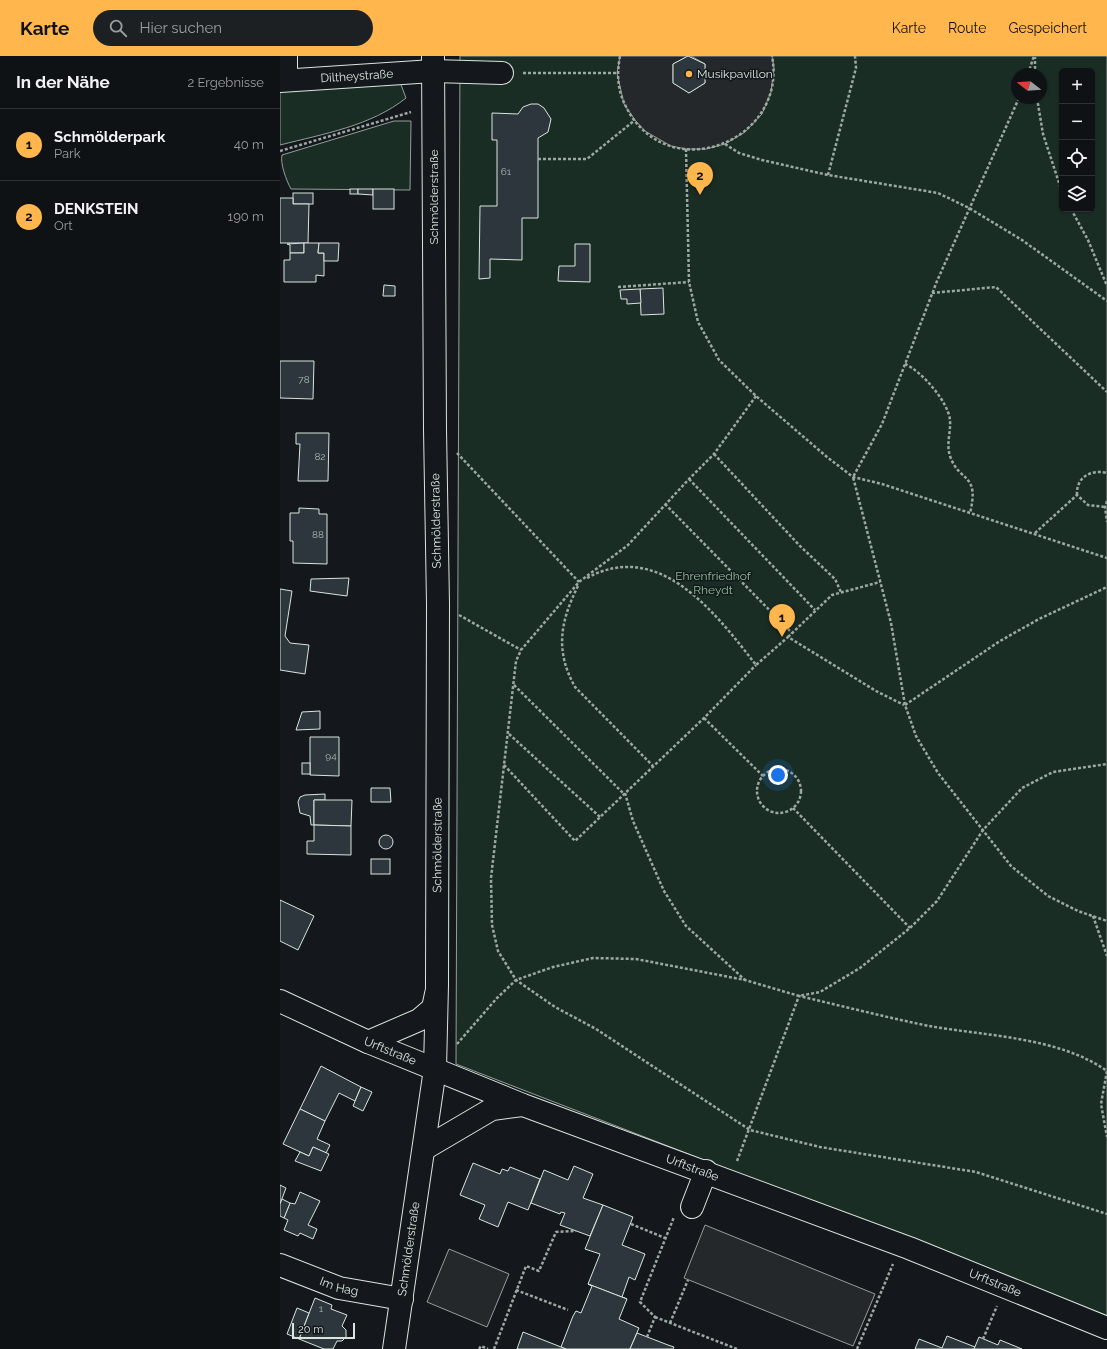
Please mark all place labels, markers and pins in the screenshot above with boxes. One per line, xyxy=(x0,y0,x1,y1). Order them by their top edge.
place label: Musikpavillon xyxy=(697,67,773,81)
marker: Musikpavillon xyxy=(684,69,694,79)
pin: 2 xyxy=(687,162,713,195)
pin: 1 xyxy=(769,604,795,637)

